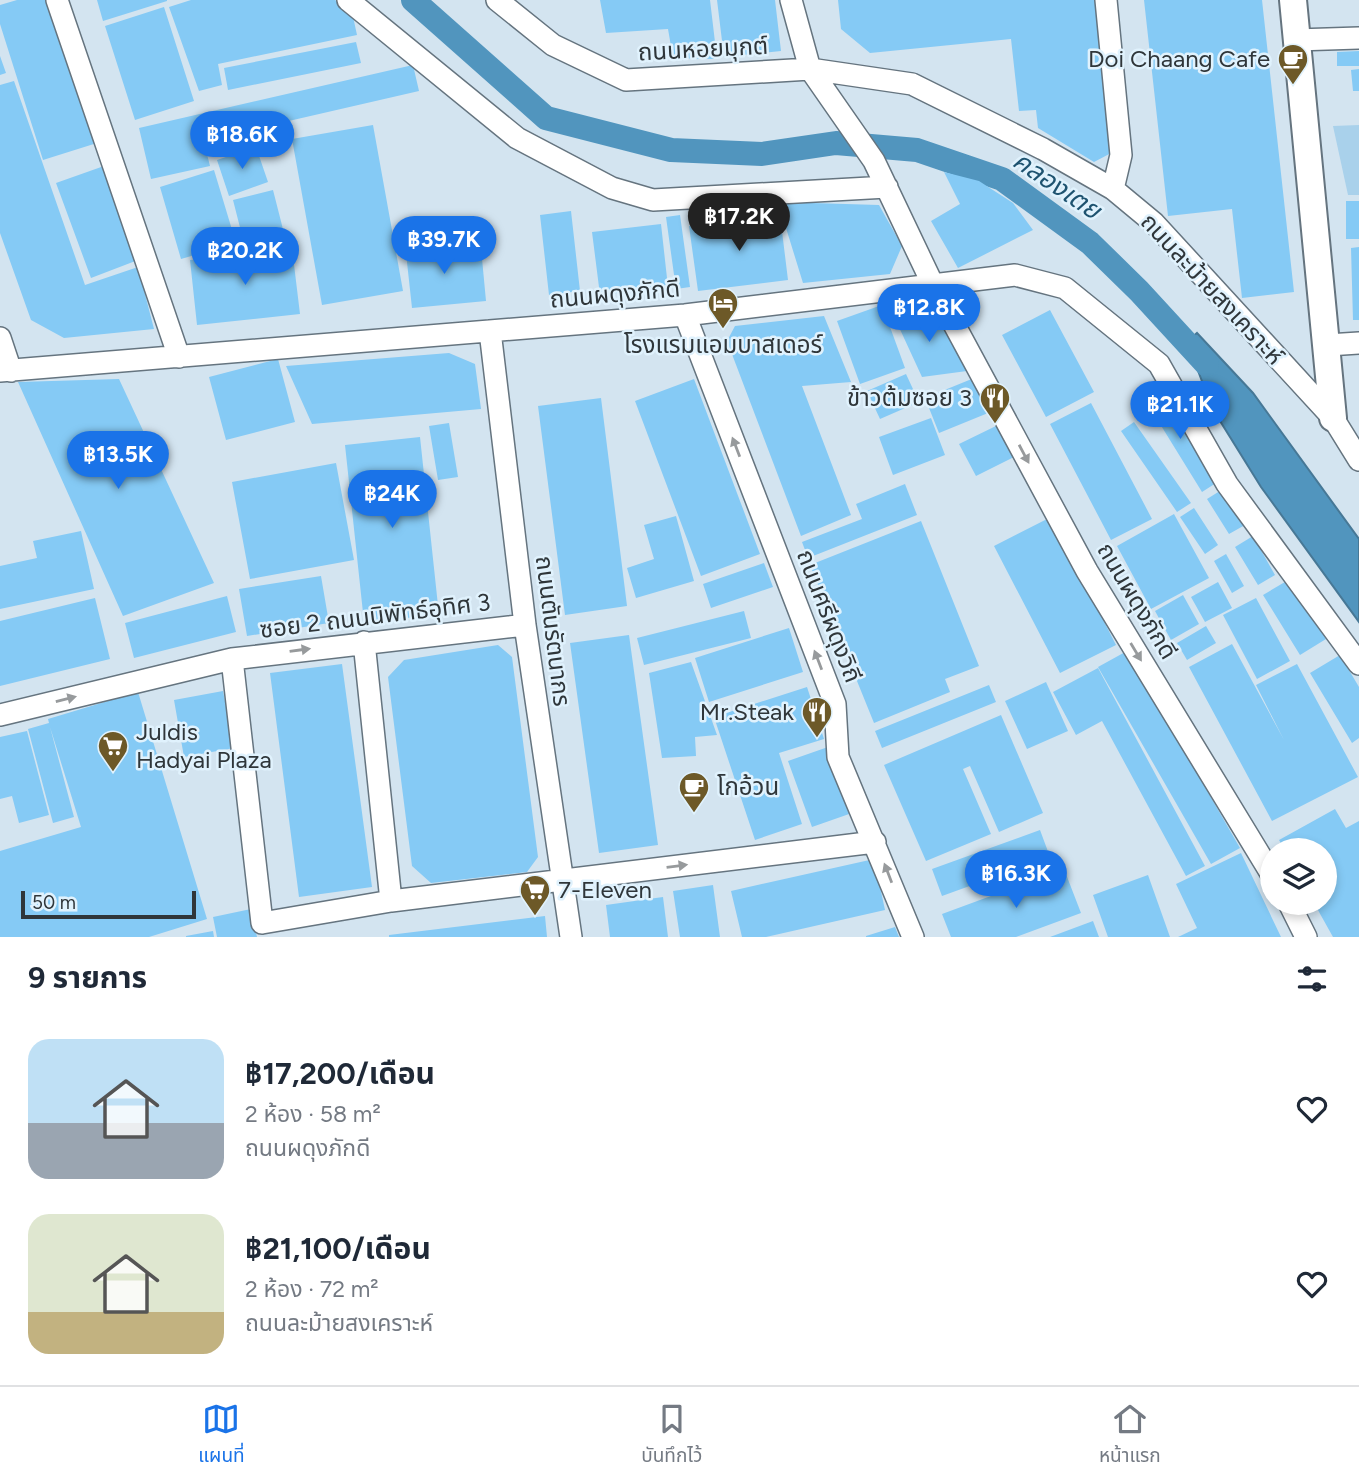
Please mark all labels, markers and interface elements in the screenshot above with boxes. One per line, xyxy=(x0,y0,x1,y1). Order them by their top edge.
street label: ถนนหอยมุกต์ xyxy=(637,31,769,67)
cafe icon: Doi Chaang Cafe xyxy=(1276,42,1310,86)
place label: Doi Chaang Cafe xyxy=(1088,44,1270,73)
pin: ฿18.6K xyxy=(185,111,299,171)
text: ฿18.6K xyxy=(206,120,278,148)
water label: คลองเตย xyxy=(1007,144,1108,227)
pin: ฿17.2K xyxy=(682,194,796,253)
text: ฿17.2K xyxy=(704,202,774,230)
street label: ถนนละม้ายสงเคราะห์ xyxy=(1135,207,1290,371)
pin: ฿39.7K xyxy=(387,216,501,276)
text: ฿39.7K xyxy=(407,225,481,253)
pin: ฿20.2K xyxy=(188,228,302,287)
text: ฿20.2K xyxy=(207,236,283,264)
street label: ถนนผดุงภักดี xyxy=(549,273,681,315)
pin: ฿12.8K xyxy=(872,284,986,344)
hotel icon: โรงแรมแอมบาสเดอร์ xyxy=(706,286,740,330)
text: ฿12.8K xyxy=(893,293,965,321)
place label: โรงแรมแอมบาสเดอร์ xyxy=(624,330,823,359)
restaurant icon: ข้าวต้มซอย 3 xyxy=(978,381,1012,425)
pin: ฿21.1K xyxy=(1123,382,1237,441)
place label: ข้าวต้มซอย 3 xyxy=(847,383,972,412)
text: ฿21.1K xyxy=(1146,390,1214,418)
pin: ฿13.5K xyxy=(61,432,175,491)
one-way arrow xyxy=(730,437,741,458)
text: ฿13.5K xyxy=(83,440,153,468)
one-way arrow xyxy=(1018,445,1030,464)
pin: ฿24K xyxy=(351,470,433,530)
text: ฿24K xyxy=(364,479,420,507)
street label: ถนนผดุงภักดี xyxy=(1090,537,1184,665)
street label: ถนนศรีผดุงวิถี xyxy=(790,545,868,687)
street label: ถนนตันรัตนากร xyxy=(530,554,577,708)
street label: ซอย 2 ถนนนิพัทธ์อุทิศ 3 xyxy=(258,587,492,645)
one-way arrow xyxy=(1130,643,1142,662)
one-way arrow xyxy=(289,645,311,656)
one-way arrow xyxy=(812,649,823,670)
one-way arrow xyxy=(55,693,77,704)
restaurant icon: Mr.Steak xyxy=(800,695,834,739)
place label: Mr.Steak xyxy=(700,697,794,726)
place label: Juldis Hadyai Plaza xyxy=(136,717,272,774)
supermarket icon: Juldis Hadyai Plaza xyxy=(96,729,130,773)
cafe icon: โกอ้วน xyxy=(677,770,711,814)
place label: โกอ้วน xyxy=(717,772,779,801)
map controls xyxy=(1260,838,1337,915)
button: layers xyxy=(1260,838,1337,915)
pin: ฿16.3K xyxy=(959,850,1073,910)
text: ฿16.3K xyxy=(981,859,1051,887)
one-way arrow xyxy=(666,860,688,871)
one-way arrow xyxy=(882,863,893,884)
supermarket icon: 7-Eleven xyxy=(518,873,552,917)
place label: 7-Eleven xyxy=(558,875,652,904)
scale bar xyxy=(21,888,196,920)
text: 50 m xyxy=(32,891,76,914)
text: 9 รายการ xyxy=(28,959,147,996)
icon: filters xyxy=(1293,960,1331,998)
text: ฿17,200/เดือน xyxy=(245,1055,435,1092)
icon: home xyxy=(84,1067,168,1151)
icon: heart xyxy=(1293,1090,1331,1128)
text: 2 ห้อง · 58 m² xyxy=(245,1100,381,1128)
text: ถนนผดุงภักดี xyxy=(245,1134,370,1162)
text: ฿21,100/เดือน xyxy=(245,1230,431,1267)
icon: home xyxy=(84,1242,168,1326)
icon: heart xyxy=(1293,1265,1331,1303)
text: 2 ห้อง · 72 m² xyxy=(245,1275,379,1303)
text: ถนนละม้ายสงเคราะห์ xyxy=(245,1309,433,1337)
tab: แผนที่ xyxy=(198,1400,245,1471)
tab: บันทึกไว้ xyxy=(641,1400,702,1471)
tab: หน้าแรก xyxy=(1099,1400,1161,1471)

